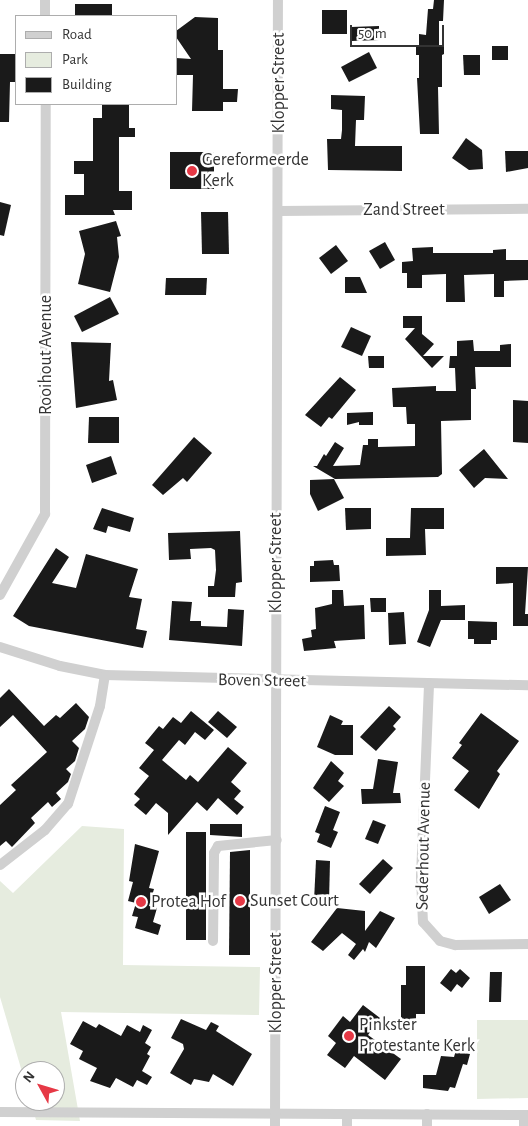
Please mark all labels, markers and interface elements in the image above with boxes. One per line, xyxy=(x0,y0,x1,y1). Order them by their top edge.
legend xyxy=(15,15,178,105)
scale bar xyxy=(353,15,447,47)
text: 50 m xyxy=(358,26,387,41)
text: Road xyxy=(62,27,92,42)
street label: Klopper Street xyxy=(268,33,290,133)
text: Park xyxy=(62,52,88,67)
text: Building xyxy=(62,77,112,92)
place label: Gereformeerde Kerk xyxy=(202,150,309,192)
marker: Gereformeerde Kerk xyxy=(186,165,198,177)
street label: Zand Street xyxy=(363,199,445,221)
street label: Rooihout Avenue xyxy=(35,295,57,415)
street label: Klopper Street xyxy=(265,513,287,613)
street label: Boven Street xyxy=(218,669,306,693)
street label: Sederhout Avenue xyxy=(412,782,436,910)
place label: Sunset Court xyxy=(250,890,339,912)
place label: Protea Hof xyxy=(151,891,226,913)
marker: Sunset Court xyxy=(234,895,246,907)
marker: Protea Hof xyxy=(135,896,147,908)
street label: Klopper Street xyxy=(265,933,287,1033)
place label: Pinkster Protestante Kerk xyxy=(359,1015,475,1058)
marker: Pinkster Protestante Kerk xyxy=(343,1030,355,1042)
north arrow xyxy=(15,1061,65,1111)
text: N xyxy=(21,1069,38,1085)

